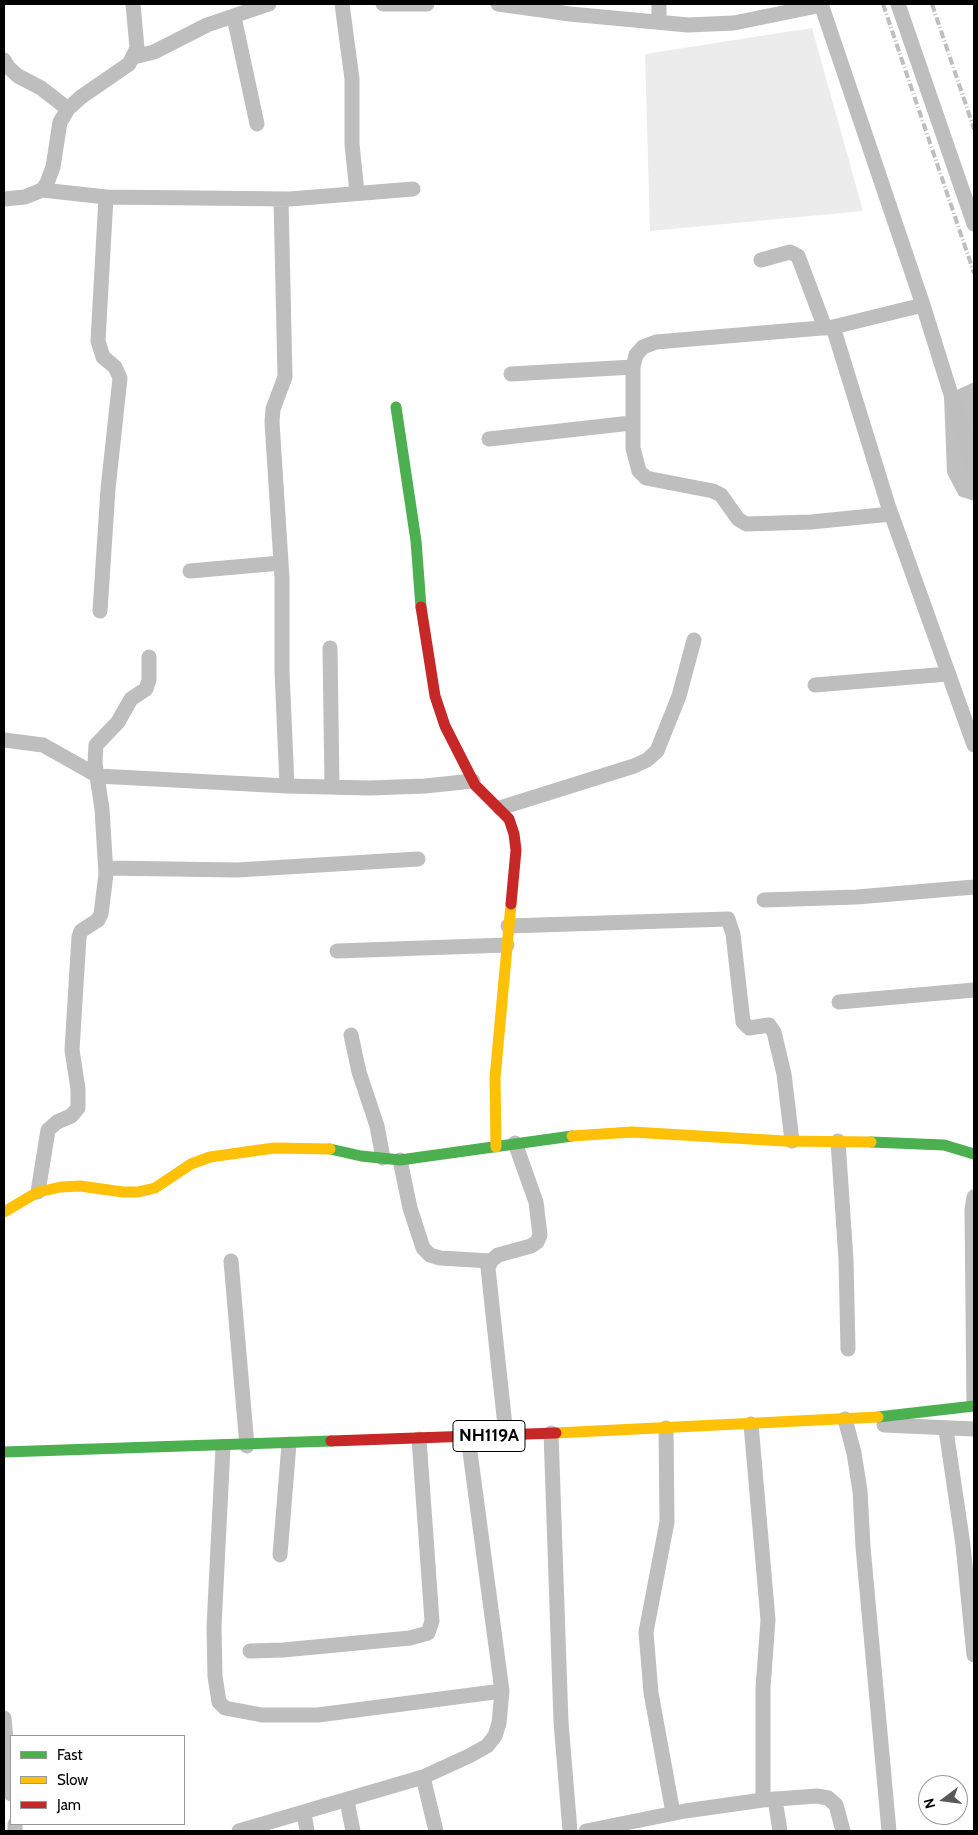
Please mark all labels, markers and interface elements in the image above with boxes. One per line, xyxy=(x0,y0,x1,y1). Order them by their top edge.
road number: NH119A xyxy=(453,1420,525,1452)
legend xyxy=(10,1735,185,1825)
text: Fast xyxy=(57,1746,82,1764)
text: Slow xyxy=(57,1771,88,1789)
north arrow xyxy=(918,1775,968,1825)
text: Jam xyxy=(57,1796,81,1814)
text: N xyxy=(920,1797,939,1811)

